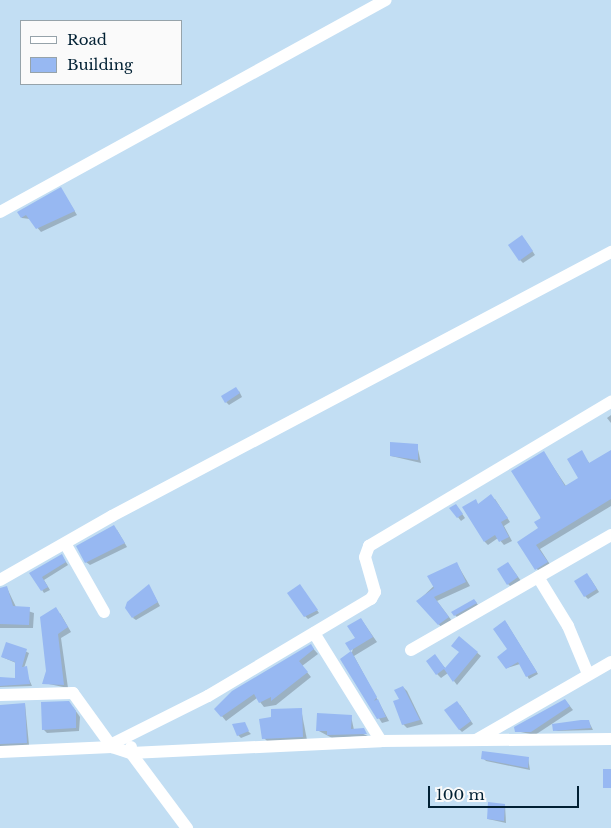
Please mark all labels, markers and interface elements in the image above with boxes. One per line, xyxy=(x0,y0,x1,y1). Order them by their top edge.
legend xyxy=(20,20,182,85)
text: Road xyxy=(67,30,107,49)
text: Building xyxy=(67,55,133,74)
scale bar xyxy=(431,776,582,808)
text: 100 m xyxy=(436,785,485,804)

